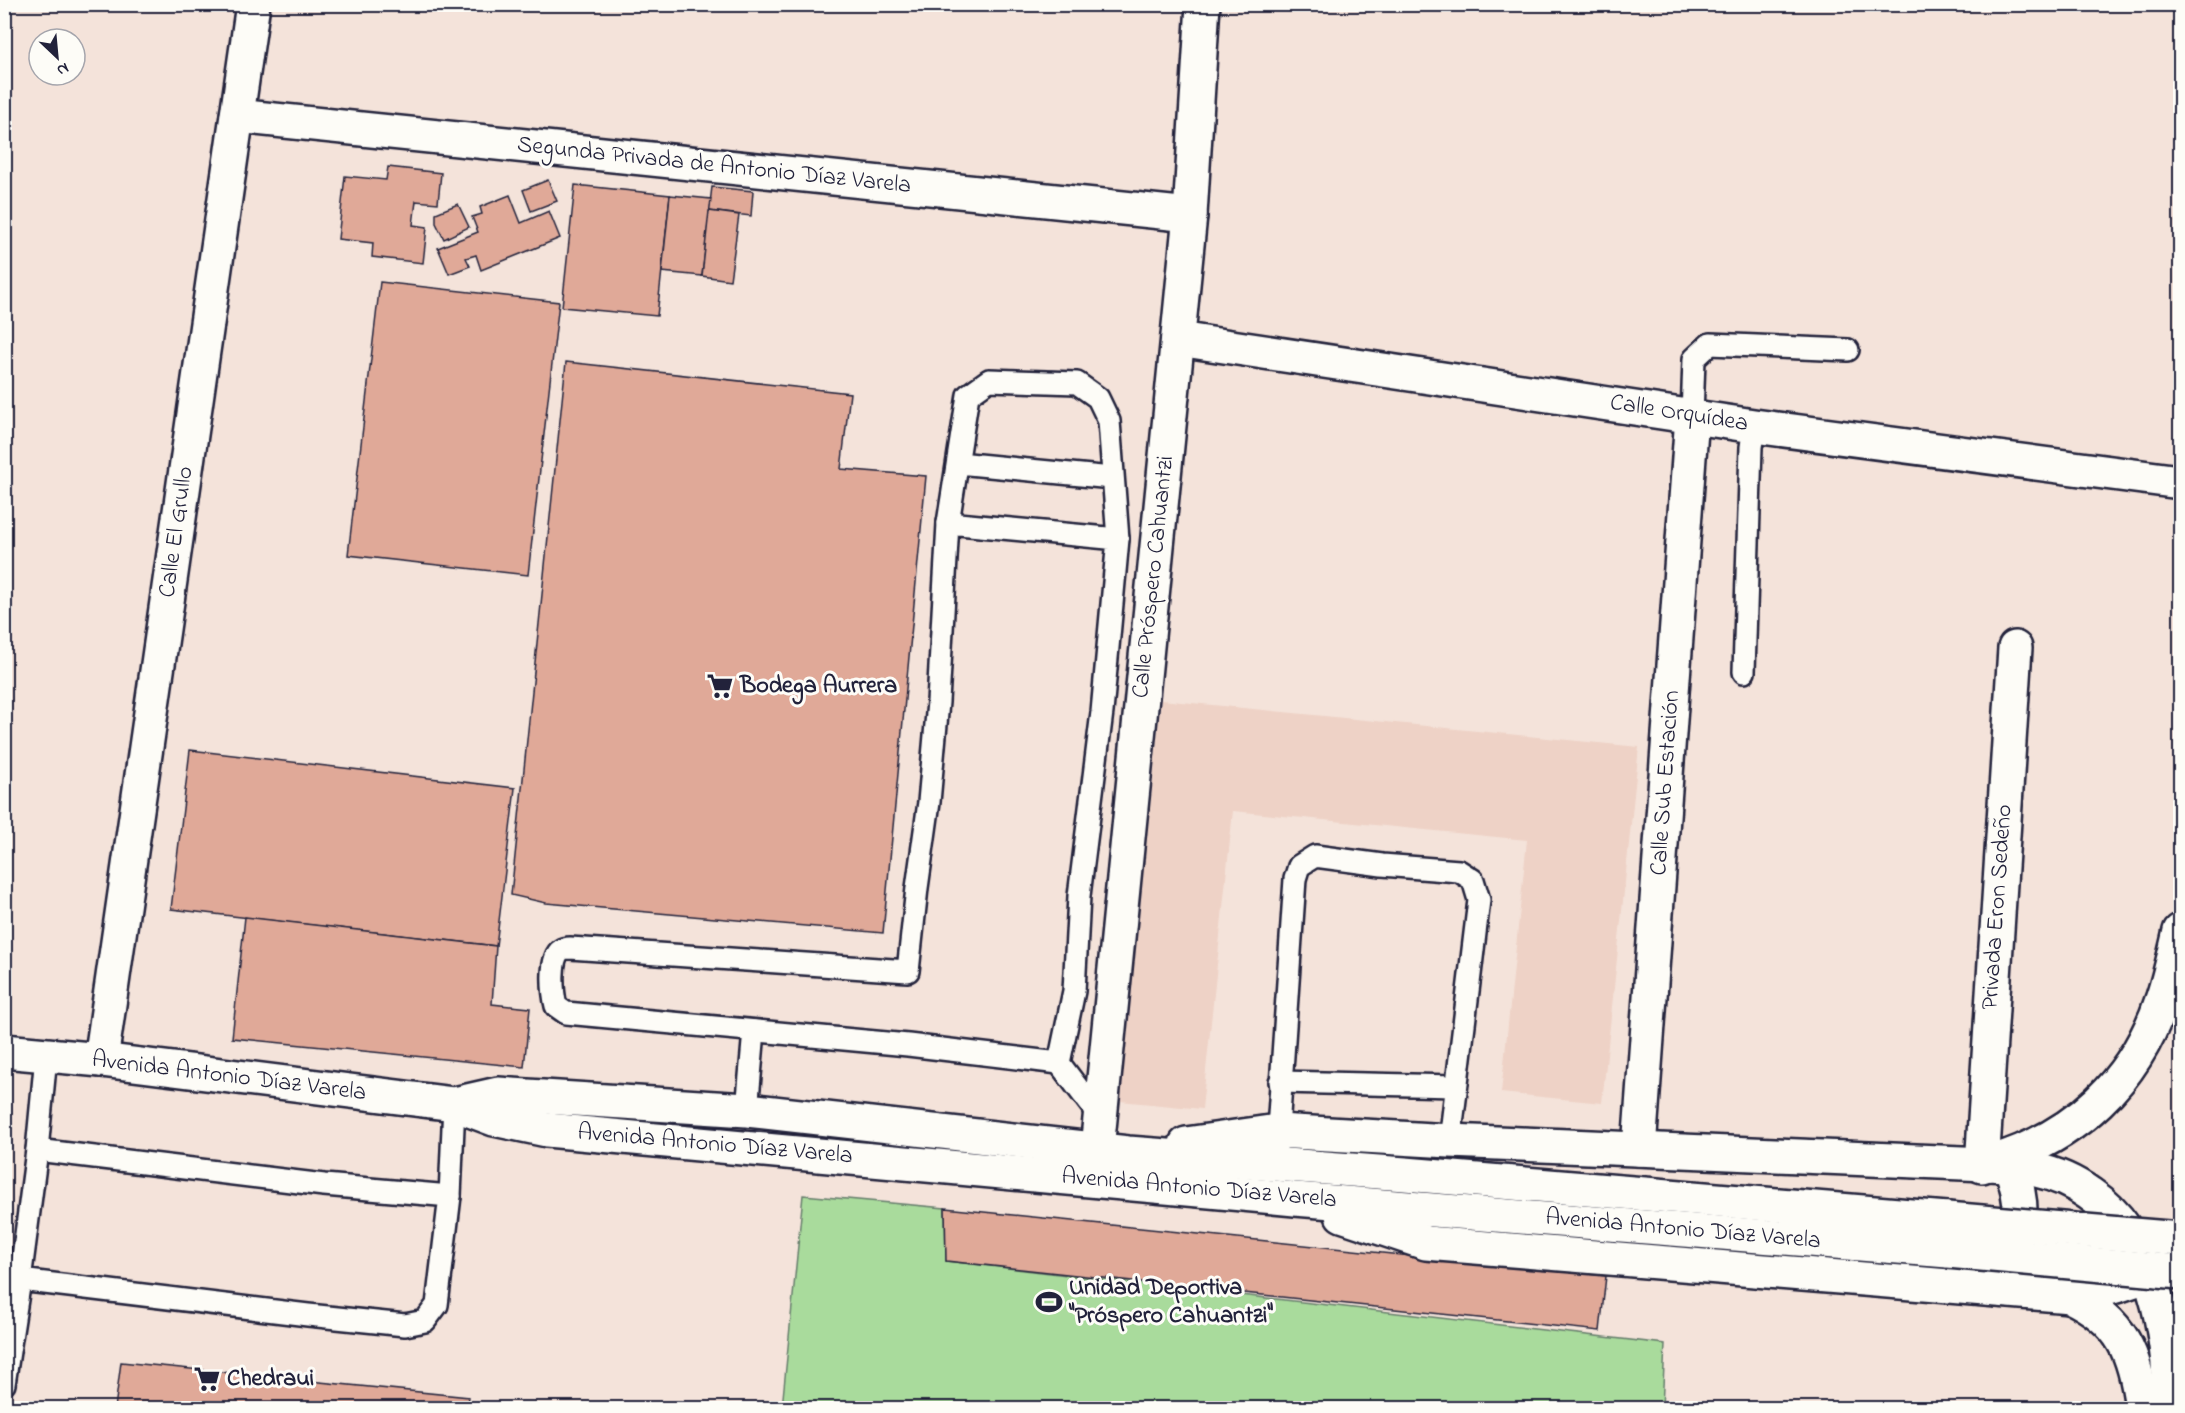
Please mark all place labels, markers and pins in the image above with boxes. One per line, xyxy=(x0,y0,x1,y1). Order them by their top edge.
place label: Bodega Aurrera xyxy=(739,669,897,705)
supermarket icon: Bodega Aurrera xyxy=(705,671,735,701)
place label: Unidad Deportiva "Próspero Cahuantzi" xyxy=(1068,1271,1273,1334)
sports icon: Unidad Deportiva "Próspero Cahuantzi" xyxy=(1034,1287,1064,1317)
place label: Chedraui xyxy=(227,1362,314,1397)
supermarket icon: Chedraui xyxy=(192,1364,222,1394)

